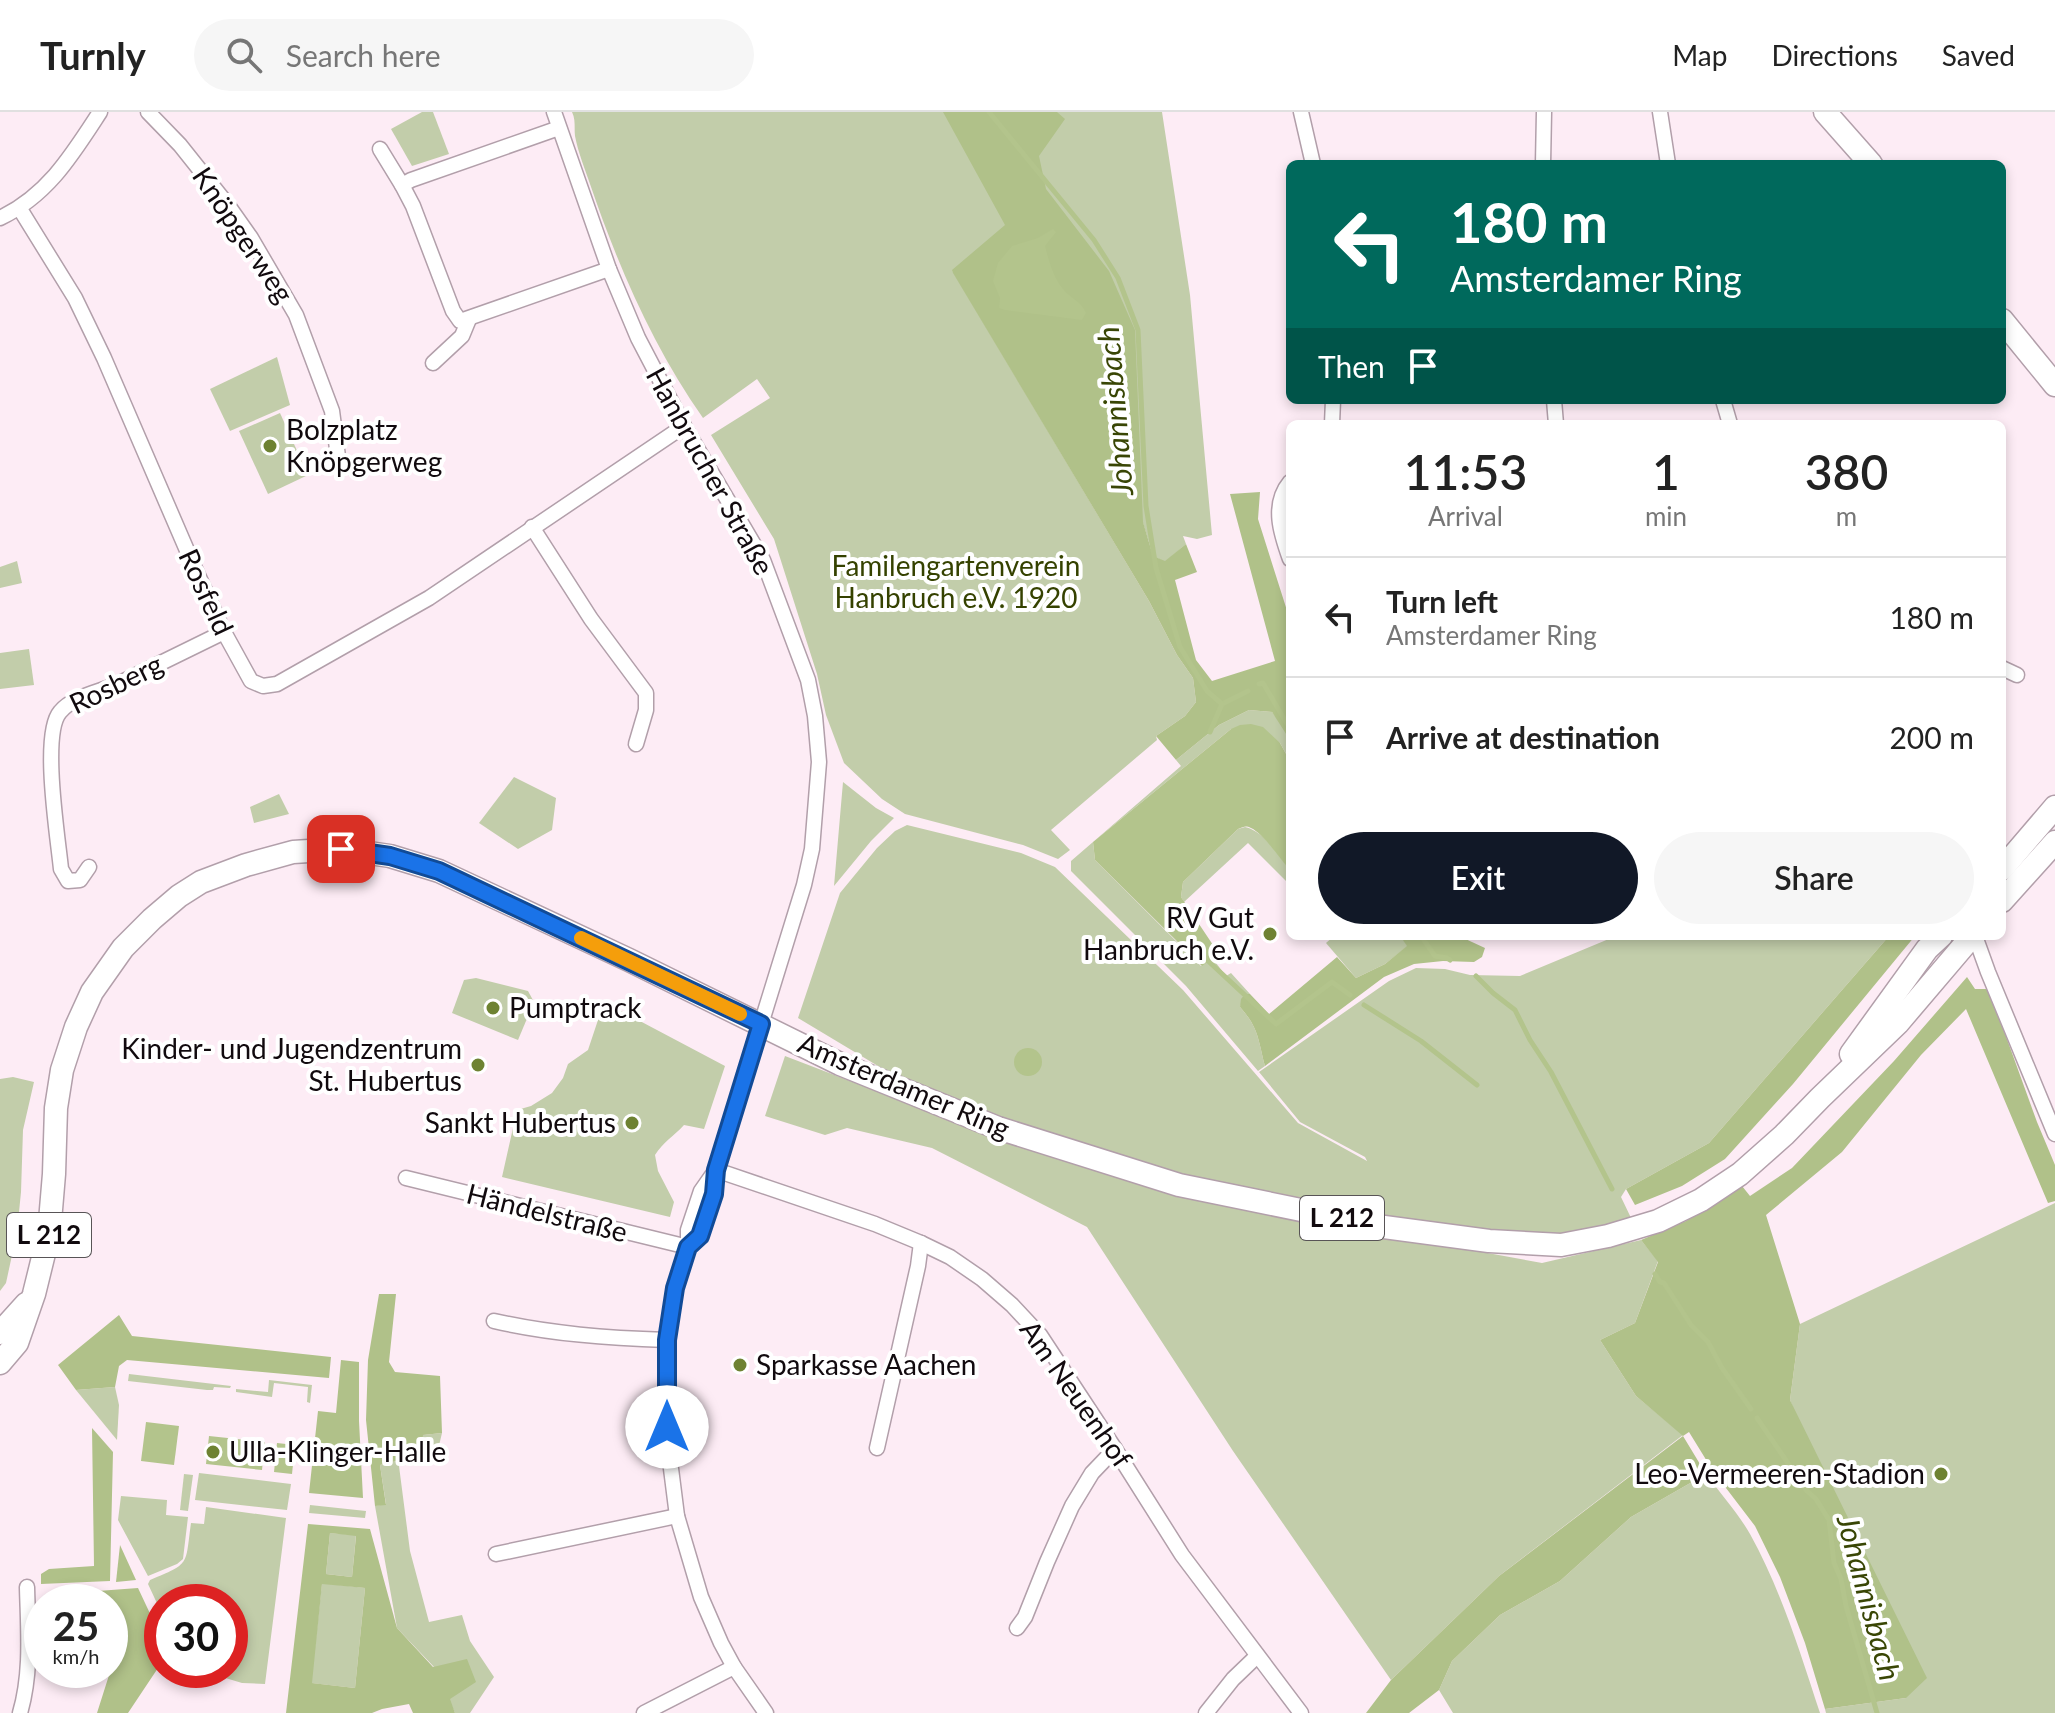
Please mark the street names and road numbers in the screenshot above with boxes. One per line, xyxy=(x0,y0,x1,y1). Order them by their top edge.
street label: Knöpgerweg xyxy=(186,160,302,309)
street label: Hanbrucher Straße xyxy=(640,361,782,580)
street label: Rosfeld xyxy=(172,543,242,640)
street label: Rosberg xyxy=(63,646,168,720)
street label: Amsterdamer Ring xyxy=(793,1025,1015,1145)
street label: Händelstraße xyxy=(463,1176,631,1248)
road number: L 212 xyxy=(1300,1196,1384,1240)
road number: L 212 xyxy=(7,1213,91,1257)
street label: Am Neuenhof xyxy=(1014,1313,1140,1474)

